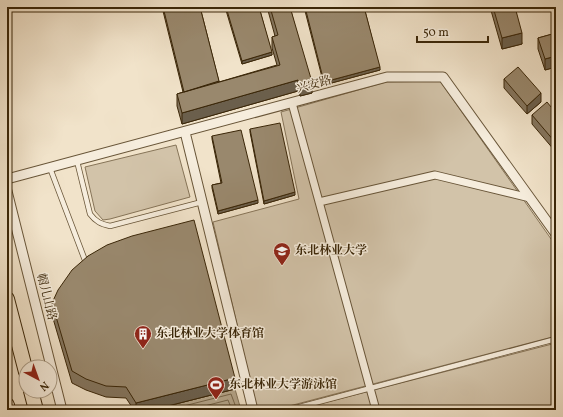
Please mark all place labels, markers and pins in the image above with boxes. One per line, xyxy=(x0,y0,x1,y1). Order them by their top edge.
school or university icon: 东北林业大学 xyxy=(272,241,292,266)
place label: 东北林业大学 xyxy=(295,243,367,259)
building icon: 东北林业大学体育馆 xyxy=(133,324,153,349)
place label: 东北林业大学体育馆 xyxy=(156,326,264,342)
sports icon: 东北林业大学游泳馆 xyxy=(206,375,226,400)
place label: 东北林业大学游泳馆 xyxy=(229,377,337,393)

